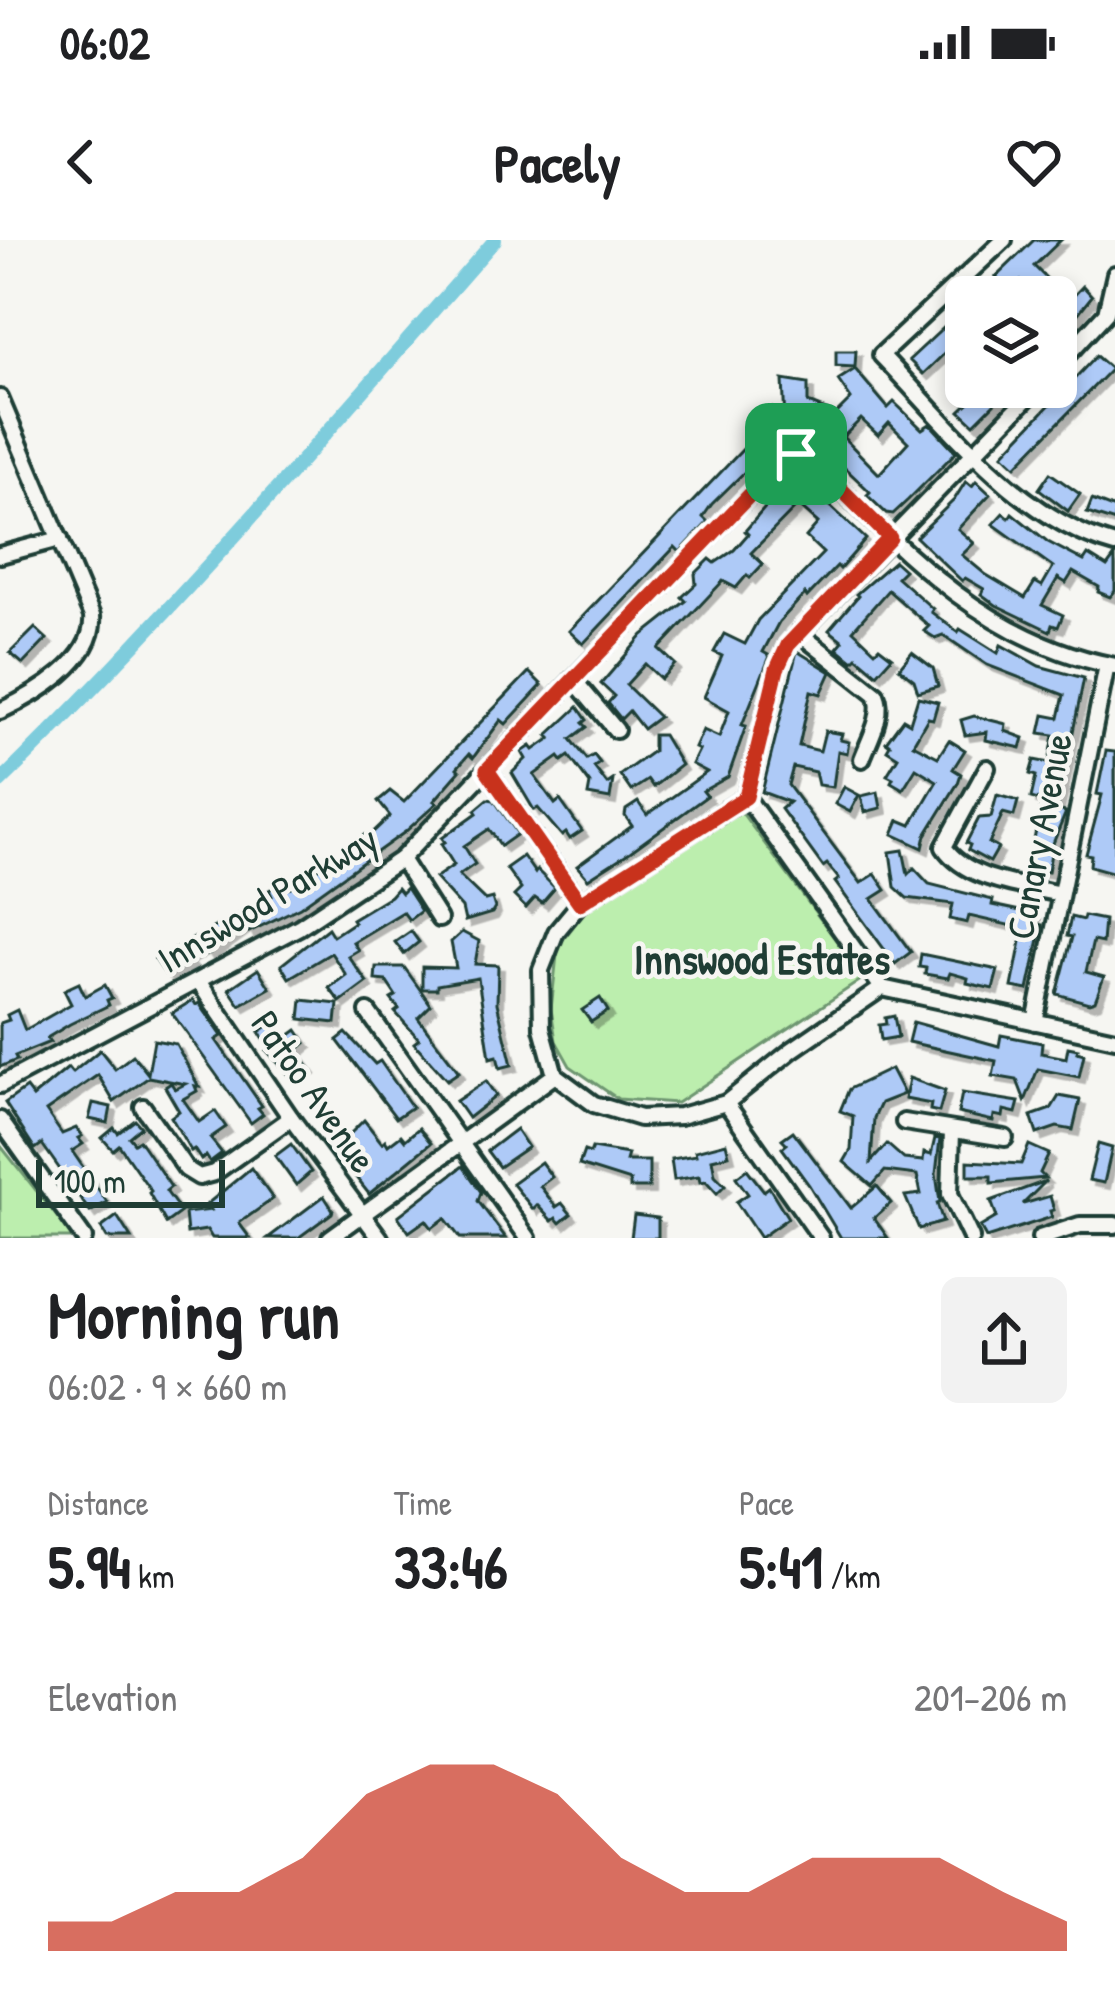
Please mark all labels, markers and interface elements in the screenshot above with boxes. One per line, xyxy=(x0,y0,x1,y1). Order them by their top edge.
text: 06:02 xyxy=(60,12,150,73)
text: Pacely xyxy=(494,126,621,199)
icon: back xyxy=(48,129,114,195)
icon: heart xyxy=(1001,129,1067,195)
map controls xyxy=(945,276,1077,408)
button: layers xyxy=(945,276,1077,408)
pin xyxy=(745,403,847,505)
icon: arrive xyxy=(763,421,829,487)
street label: Canary Avenue xyxy=(992,728,1084,944)
street label: Innswood Parkway xyxy=(147,811,387,985)
district label: Innswood Estates xyxy=(634,930,890,987)
street label: Patoo Avenue xyxy=(240,999,390,1183)
scale bar xyxy=(36,1154,225,1207)
text: 100 m xyxy=(54,1159,126,1203)
text: Morning run xyxy=(48,1269,340,1359)
button: share xyxy=(941,1277,1067,1403)
text: 06:02 · 9 × 660 m xyxy=(48,1359,287,1412)
text: Distance xyxy=(48,1481,149,1525)
text: Time xyxy=(394,1481,452,1525)
text: Pace xyxy=(739,1481,794,1525)
text: 5.94 xyxy=(48,1525,131,1607)
text: 33:46 xyxy=(394,1525,508,1607)
text: 5:41 xyxy=(739,1525,823,1607)
text: km xyxy=(131,1554,174,1598)
text: /km xyxy=(823,1554,881,1598)
text: Elevation xyxy=(48,1670,178,1723)
text: 201–206 m xyxy=(914,1670,1067,1723)

